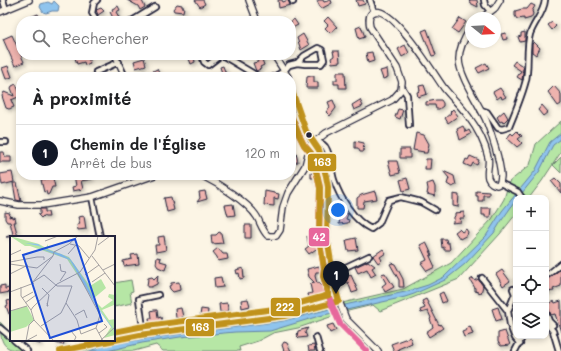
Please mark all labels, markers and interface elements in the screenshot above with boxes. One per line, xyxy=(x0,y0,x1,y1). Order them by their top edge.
north arrow xyxy=(465,12,501,48)
search box xyxy=(16,16,296,60)
icon: search xyxy=(30,27,52,49)
text: Rechercher xyxy=(62,28,149,48)
text: À proximité xyxy=(32,87,131,109)
unlabelled marker xyxy=(304,130,314,140)
text: Chemin de l'Église xyxy=(70,134,206,154)
text: 1 xyxy=(42,144,48,161)
text: 120 m xyxy=(244,144,280,161)
line badge: 163 xyxy=(307,153,337,172)
text: Arrêt de bus xyxy=(70,154,152,171)
text: 163 xyxy=(313,154,331,169)
map controls xyxy=(513,195,549,339)
button: + xyxy=(513,195,549,231)
your location xyxy=(328,200,348,220)
line badge: 42 xyxy=(308,227,330,247)
text: 42 xyxy=(312,229,326,244)
button: − xyxy=(513,231,549,267)
inset map xyxy=(10,236,115,341)
pin: 1 xyxy=(323,261,349,294)
button: locate xyxy=(513,267,549,303)
line badge: 222 xyxy=(270,297,301,317)
text: 222 xyxy=(276,299,294,314)
button: layers xyxy=(513,303,549,339)
line badge: 163 xyxy=(185,318,215,337)
text: 163 xyxy=(191,319,209,334)

